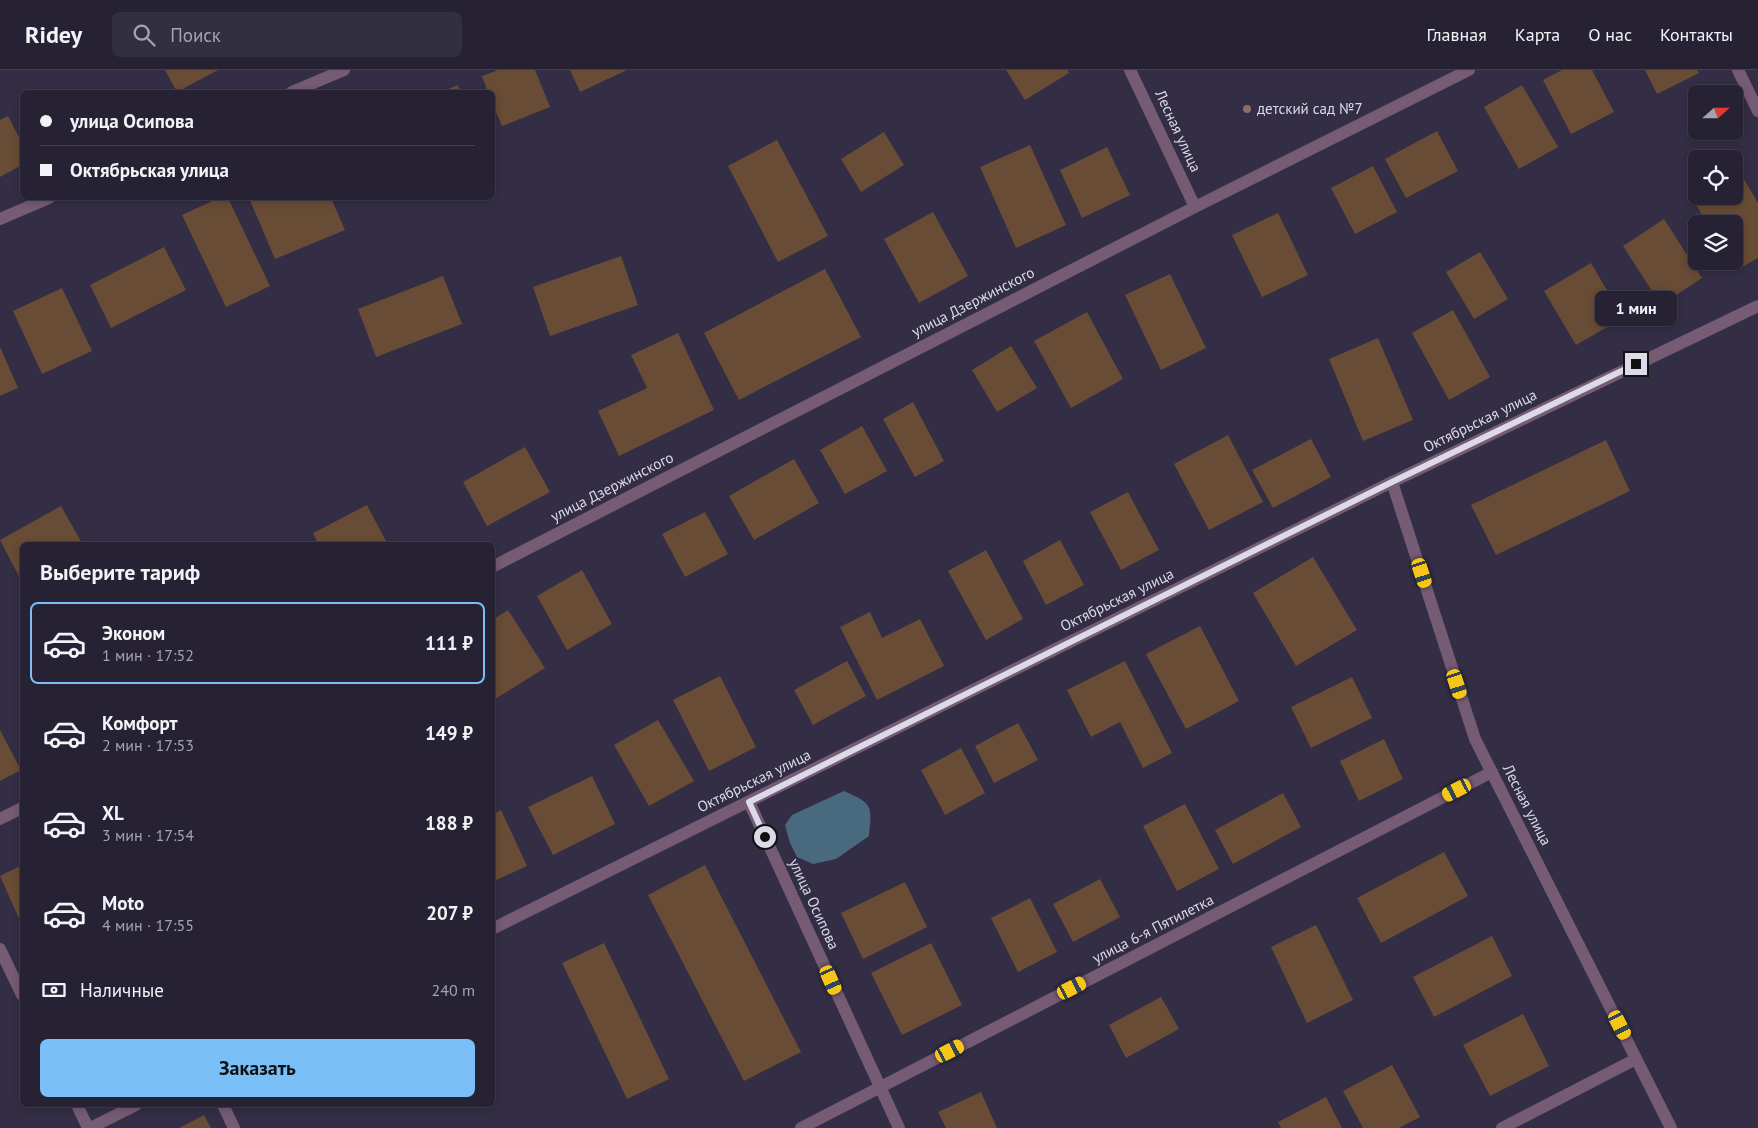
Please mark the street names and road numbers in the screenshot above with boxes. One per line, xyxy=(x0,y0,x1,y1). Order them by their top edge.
street label: Лесная улица xyxy=(1151,86,1206,175)
street label: улица Дзержинского xyxy=(908,262,1037,341)
street label: Октябрьская улица xyxy=(1420,385,1540,456)
street label: улица Дзержинского xyxy=(547,447,676,526)
street label: Октябрьская улица xyxy=(1057,564,1177,635)
street label: Октябрьская улица xyxy=(694,745,814,816)
street label: Лесная улица xyxy=(1498,760,1556,848)
street label: улица Осипова xyxy=(785,855,844,952)
street label: улица 6-я Пятилетка xyxy=(1089,890,1217,967)

